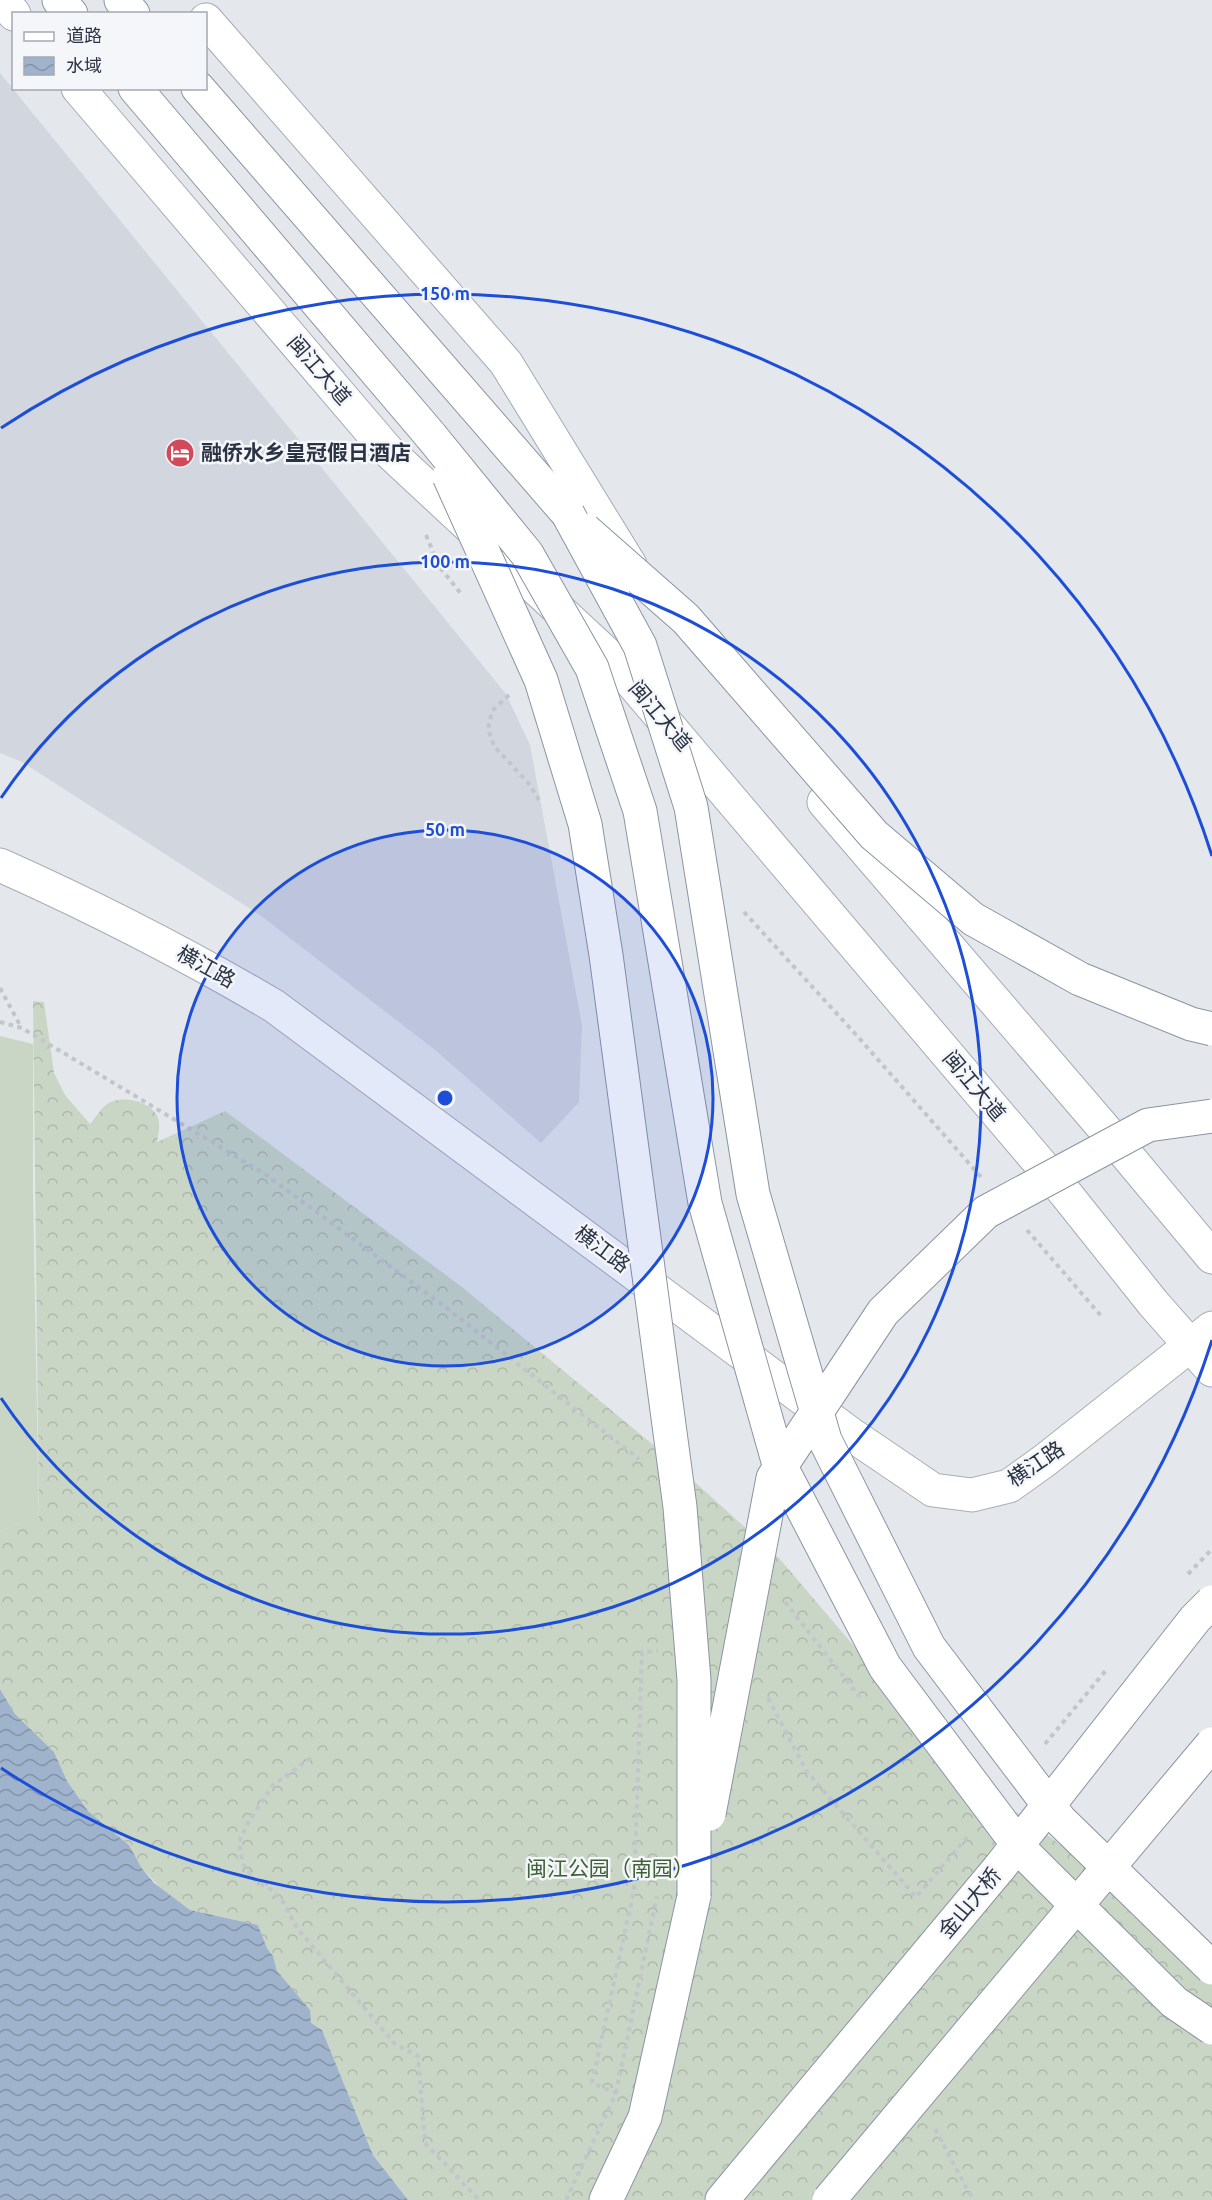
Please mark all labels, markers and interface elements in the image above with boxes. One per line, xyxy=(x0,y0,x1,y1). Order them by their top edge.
legend xyxy=(12,12,207,90)
text: 道路 xyxy=(66,25,102,45)
text: 水域 xyxy=(66,55,102,75)
text: 150 m xyxy=(420,283,470,303)
street label: 闽江大道 xyxy=(283,330,356,409)
hotel icon: 融侨水乡皇冠假日酒店 xyxy=(164,437,196,469)
place label: 融侨水乡皇冠假日酒店 xyxy=(201,440,411,464)
text: 100 m xyxy=(420,551,470,571)
street label: 闽江大道 xyxy=(625,675,697,755)
text: 50 m xyxy=(425,819,465,839)
street label: 横江路 xyxy=(173,940,240,992)
street label: 闽江大道 xyxy=(939,1045,1011,1125)
centre of rings xyxy=(435,1088,455,1108)
street label: 横江路 xyxy=(570,1220,635,1277)
street label: 横江路 xyxy=(1003,1436,1068,1491)
park label: 闽江公园（南园） xyxy=(526,1856,694,1880)
street label: 金山大桥 xyxy=(933,1862,1005,1942)

